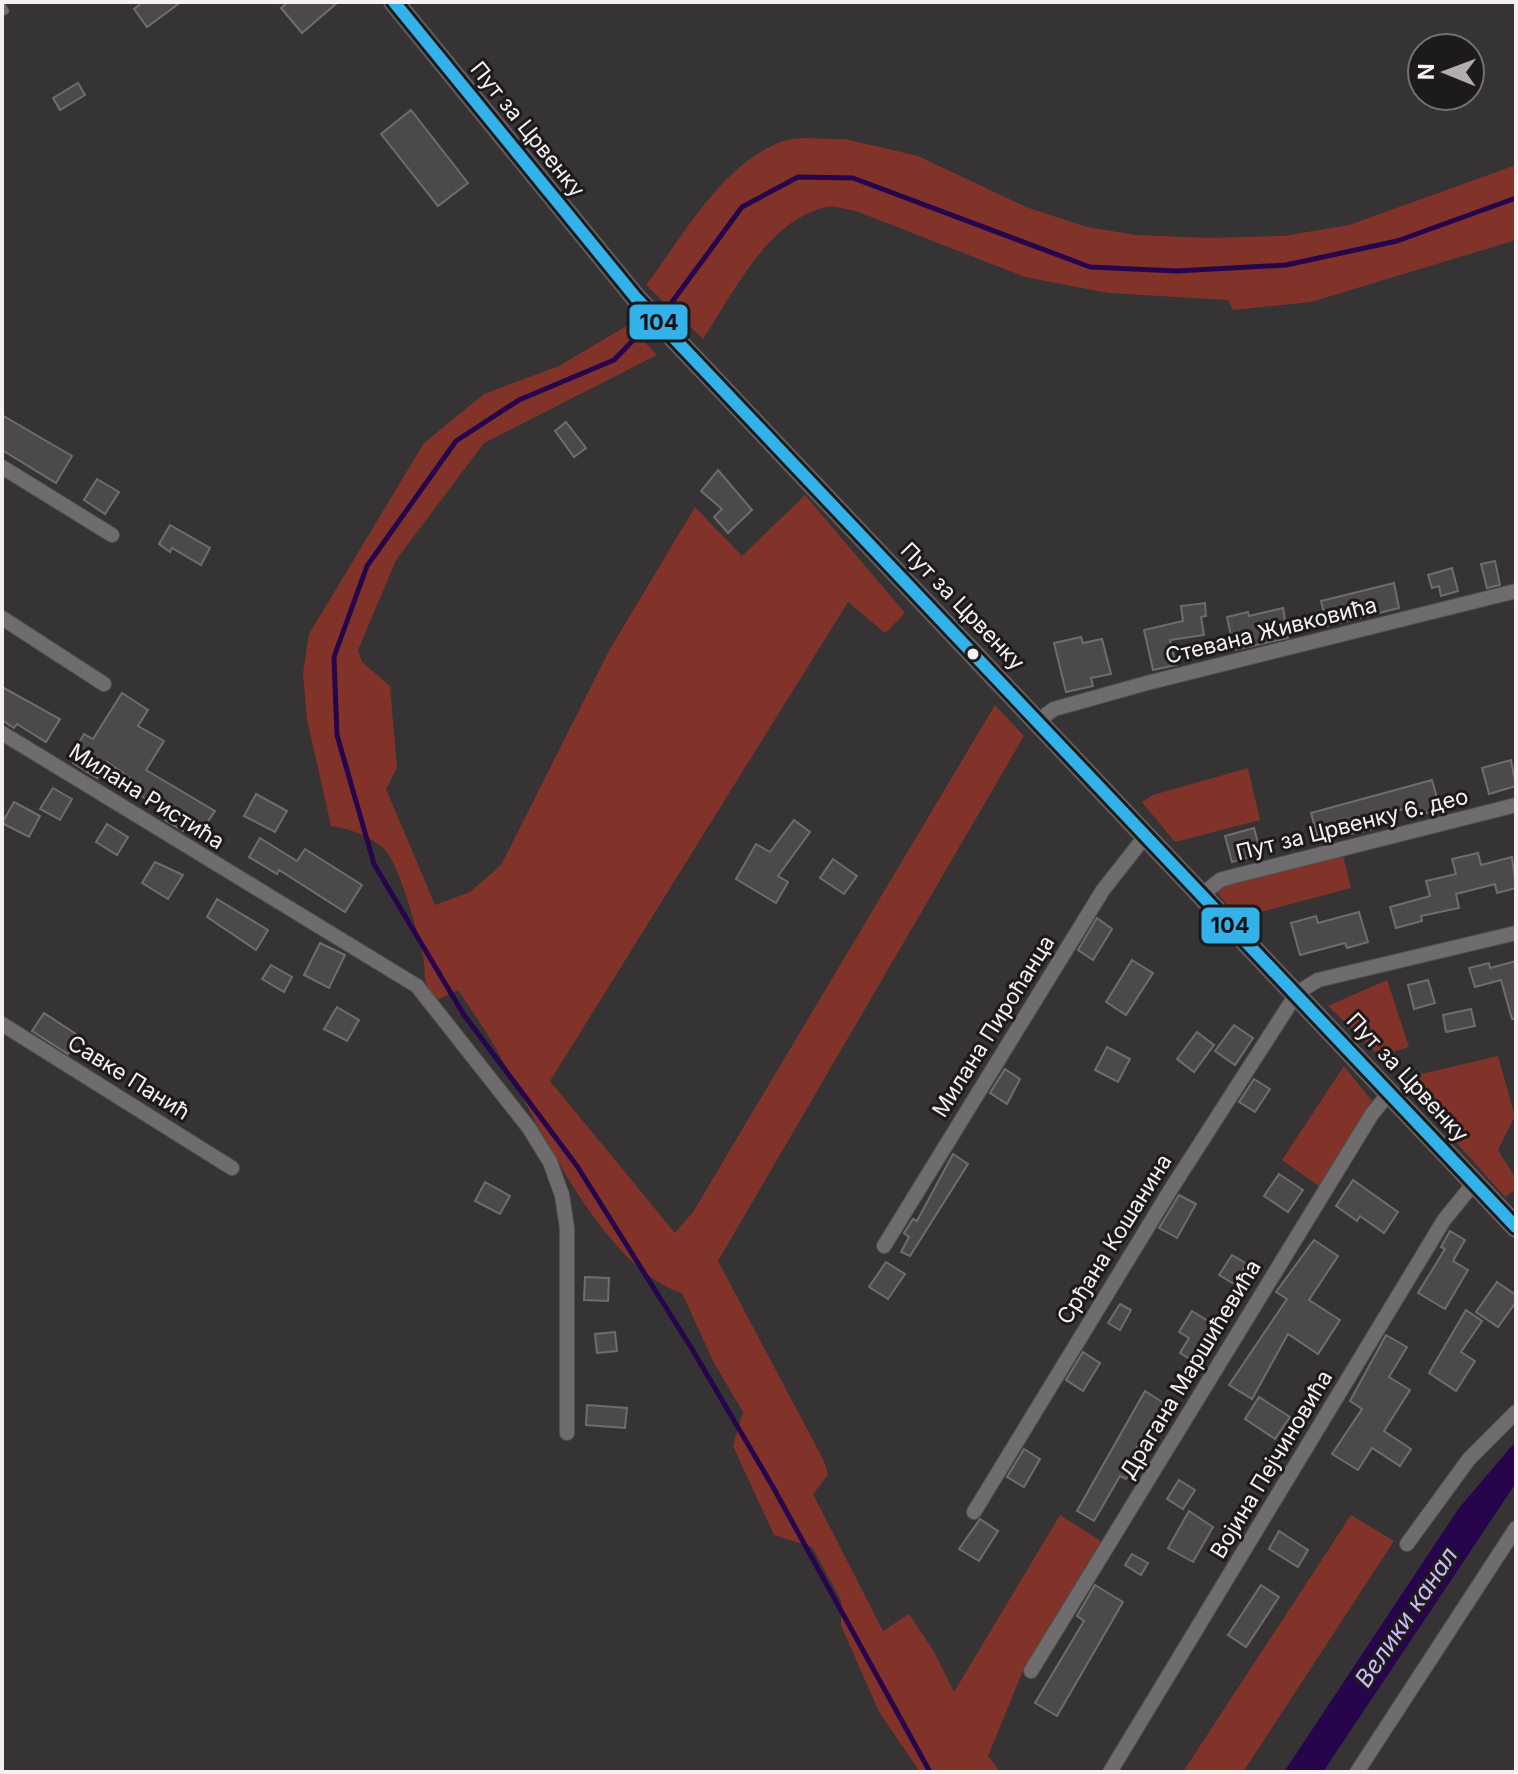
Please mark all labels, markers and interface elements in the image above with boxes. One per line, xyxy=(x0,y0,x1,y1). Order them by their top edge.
north arrow xyxy=(1406,32,1486,112)
street label: Пут за Црвенку xyxy=(465,56,591,202)
text: N xyxy=(1413,63,1439,80)
line badge: 104 xyxy=(628,303,689,341)
text: 104 xyxy=(639,309,679,335)
street label: Пут за Црвенку xyxy=(896,537,1030,675)
street label: Стевана Живковића xyxy=(1163,591,1379,669)
unlabelled marker xyxy=(965,646,981,662)
street label: Милана Ристића xyxy=(65,738,229,854)
street label: Пут за Црвенку 6. део xyxy=(1233,783,1471,865)
line badge: 104 xyxy=(1200,906,1261,945)
text: 104 xyxy=(1210,912,1250,938)
street label: Милана Пироћанца xyxy=(927,930,1059,1122)
street label: Пут за Црвенку xyxy=(1342,1007,1474,1147)
street label: Савке Панић xyxy=(63,1029,195,1125)
street label: Срђана Кошанина xyxy=(1051,1149,1177,1329)
street label: Драгана Маршићевића xyxy=(1114,1255,1266,1483)
street label: Војина Пејчиновића xyxy=(1205,1365,1337,1563)
water label: Велики канал xyxy=(1349,1542,1463,1692)

